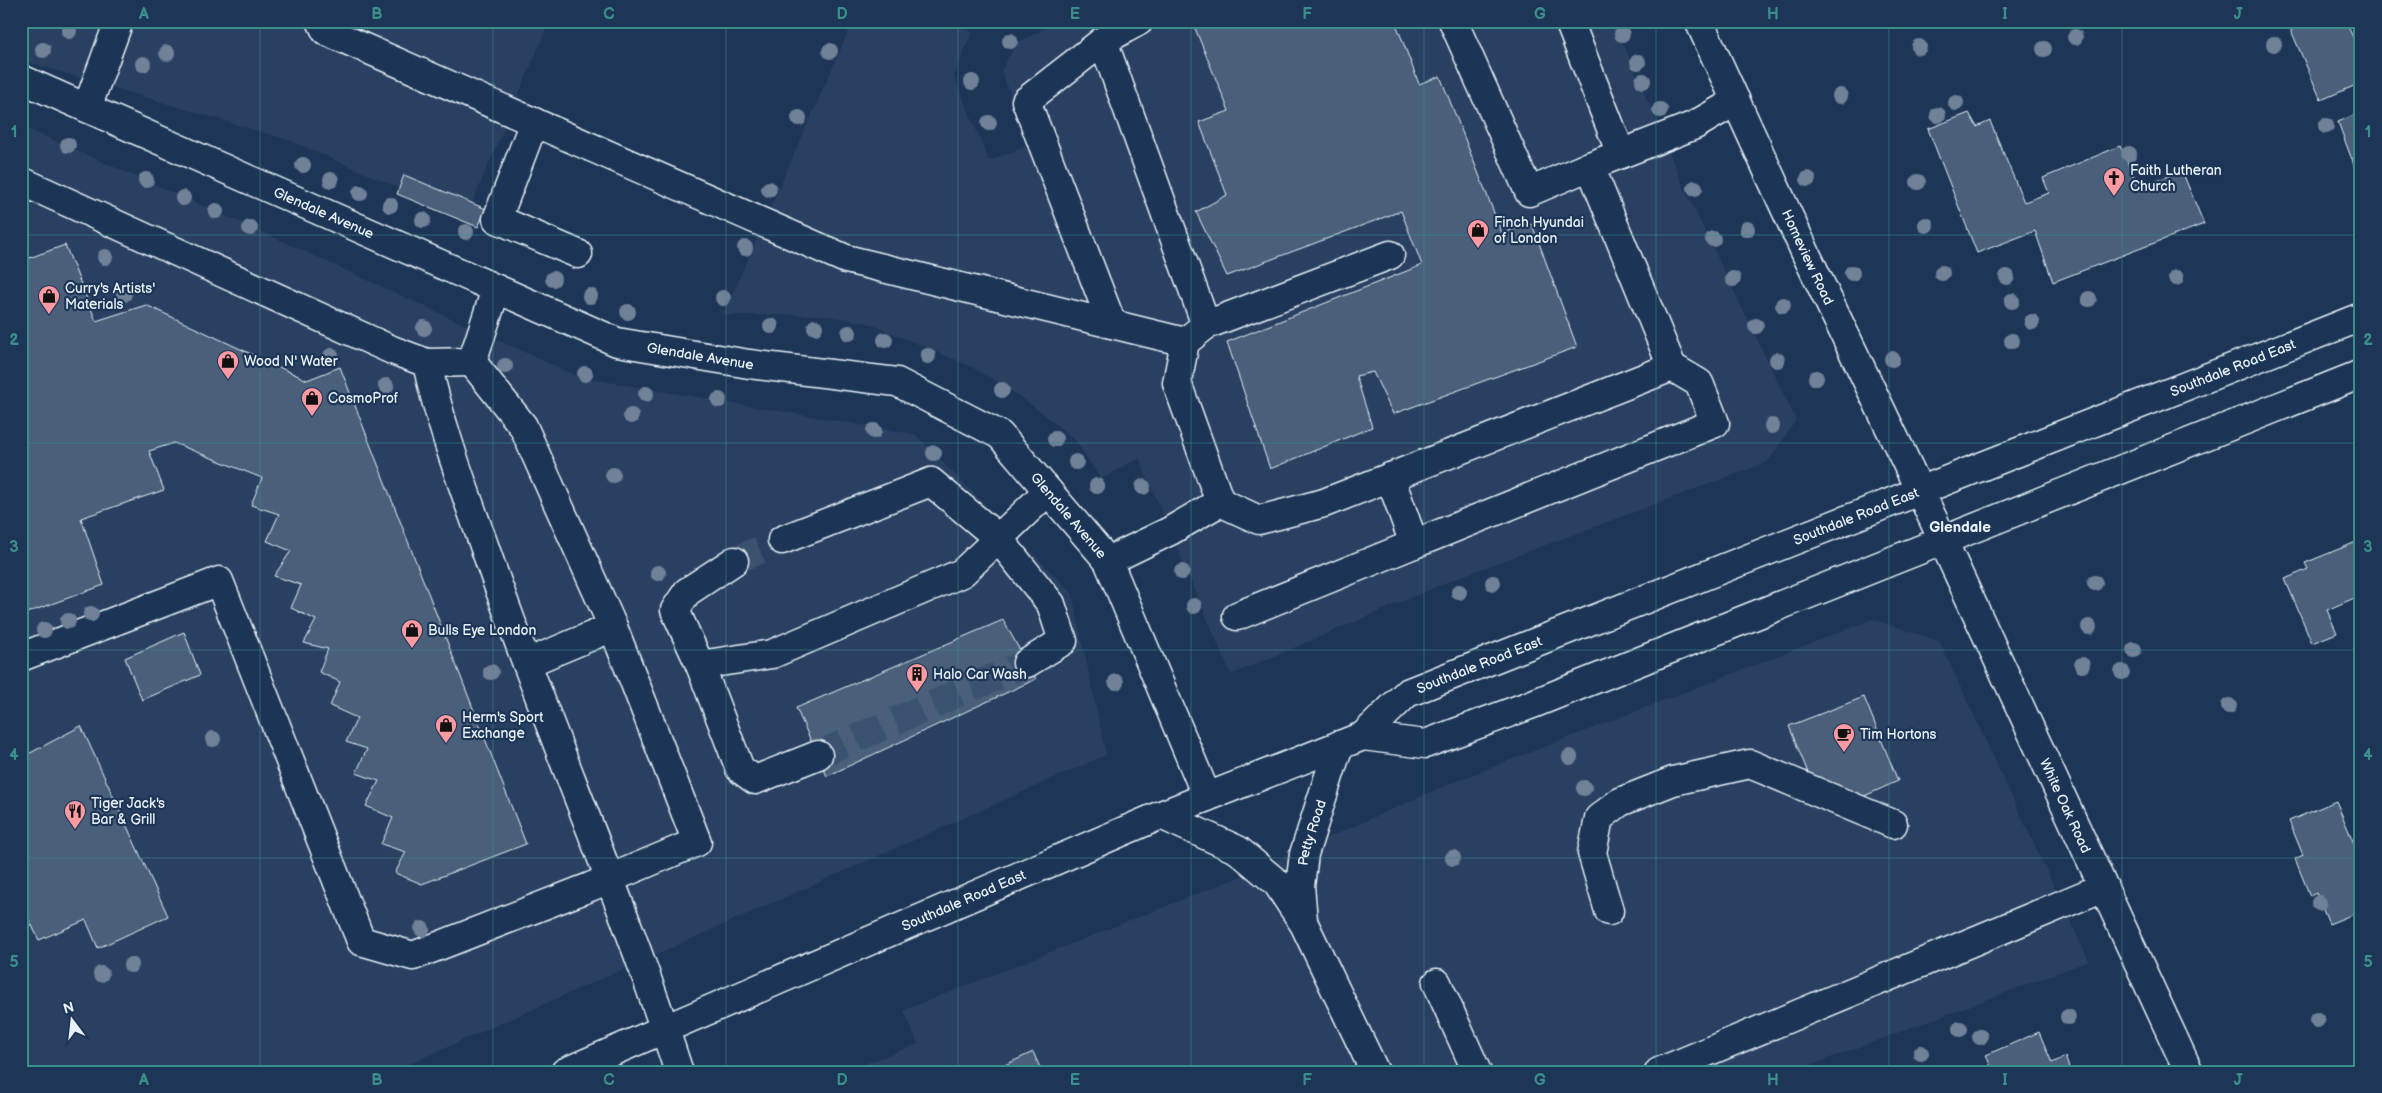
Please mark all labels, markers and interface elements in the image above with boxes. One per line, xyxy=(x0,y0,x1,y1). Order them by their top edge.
text: A xyxy=(138,5,149,24)
text: B xyxy=(371,5,383,24)
text: C xyxy=(603,5,615,24)
text: D xyxy=(836,5,848,24)
text: E xyxy=(1070,5,1080,24)
text: F xyxy=(1302,5,1312,24)
text: G xyxy=(1534,5,1546,24)
text: H xyxy=(1767,5,1779,24)
text: I xyxy=(2002,5,2008,24)
text: J xyxy=(2234,5,2243,24)
text: 1 xyxy=(11,123,17,142)
text: 1 xyxy=(2365,123,2371,142)
place label: Faith Lutheran Church xyxy=(2130,162,2222,195)
church icon: Faith Lutheran Church xyxy=(2102,166,2126,197)
street label: Glendale Avenue xyxy=(271,184,376,243)
street label: Homeview Road xyxy=(1778,207,1837,308)
place label: Finch Hyundai of London xyxy=(1494,214,1584,247)
shop icon: Finch Hyundai of London xyxy=(1466,218,1490,249)
place label: Curry's Artists' Materials xyxy=(65,280,155,313)
shop icon: Curry's Artists' Materials xyxy=(37,284,61,315)
text: 2 xyxy=(9,331,19,350)
text: 2 xyxy=(2363,331,2373,350)
street label: Southdale Road East xyxy=(2168,335,2299,400)
street label: Glendale Avenue xyxy=(646,339,755,373)
shop icon: Wood N' Water xyxy=(216,349,240,380)
place label: Wood N' Water xyxy=(244,353,339,370)
shop icon: CosmoProf xyxy=(300,386,324,417)
place label: CosmoProf xyxy=(328,390,399,407)
street label: Glendale Avenue xyxy=(1027,469,1110,562)
street label: Southdale Road East xyxy=(1791,484,1922,549)
district label: Glendale xyxy=(1929,518,1991,537)
text: 3 xyxy=(9,538,19,557)
text: 3 xyxy=(2363,538,2373,557)
shop icon: Bulls Eye London xyxy=(400,618,424,649)
place label: Bulls Eye London xyxy=(428,622,537,639)
street label: Southdale Road East xyxy=(1414,632,1545,697)
building icon: Halo Car Wash xyxy=(905,662,929,693)
place label: Halo Car Wash xyxy=(933,666,1027,683)
place label: Herm's Sport Exchange xyxy=(462,709,544,742)
shop icon: Herm's Sport Exchange xyxy=(434,713,458,744)
cafe icon: Tim Hortons xyxy=(1832,722,1856,753)
place label: Tim Hortons xyxy=(1860,726,1937,743)
text: 4 xyxy=(9,746,19,765)
text: 4 xyxy=(2363,746,2373,765)
street label: White Oak Road xyxy=(2036,756,2094,856)
place label: Tiger Jack's Bar & Grill xyxy=(91,795,165,828)
street label: Petty Road xyxy=(1295,798,1330,867)
restaurant icon: Tiger Jack's Bar & Grill xyxy=(63,799,87,830)
street label: Southdale Road East xyxy=(899,866,1029,935)
text: 5 xyxy=(9,953,19,972)
text: 5 xyxy=(2363,953,2373,972)
north arrow xyxy=(48,996,98,1046)
text: N xyxy=(61,998,76,1017)
text: A xyxy=(138,1071,149,1090)
text: B xyxy=(371,1071,383,1090)
text: C xyxy=(603,1071,615,1090)
text: D xyxy=(836,1071,848,1090)
text: E xyxy=(1070,1071,1080,1090)
text: F xyxy=(1302,1071,1312,1090)
text: G xyxy=(1534,1071,1546,1090)
text: H xyxy=(1767,1071,1779,1090)
text: I xyxy=(2002,1071,2008,1090)
text: J xyxy=(2234,1071,2243,1090)

